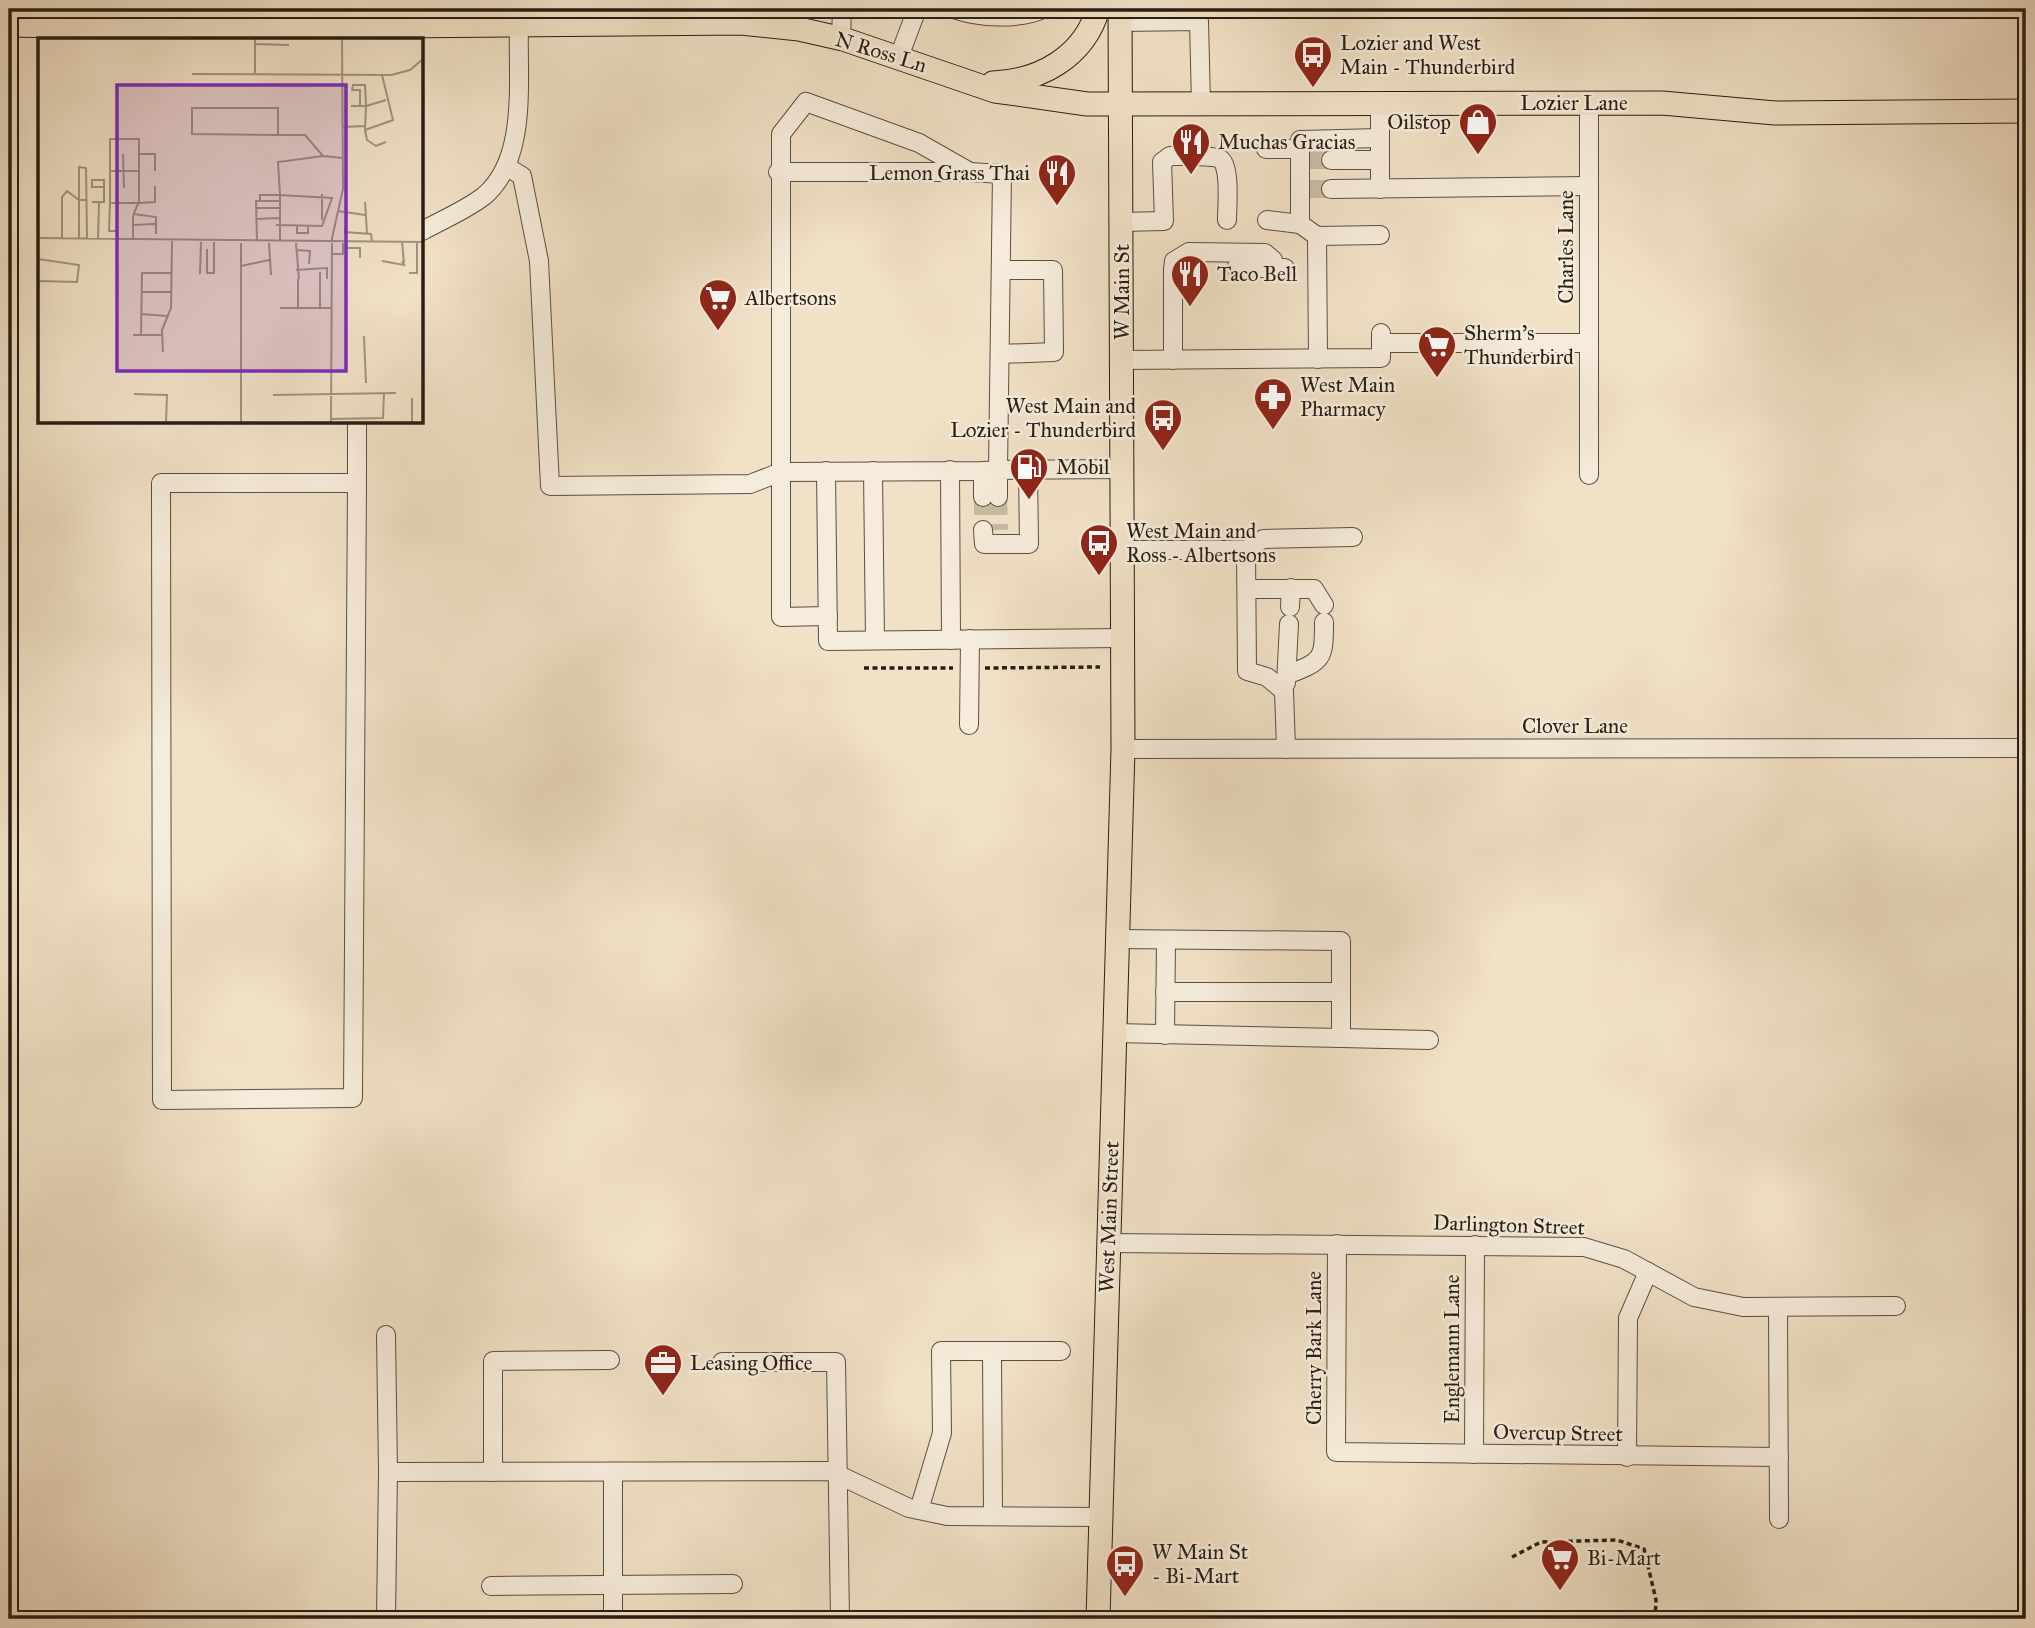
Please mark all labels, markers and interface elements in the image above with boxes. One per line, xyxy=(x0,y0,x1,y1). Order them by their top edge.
street label: N Ross Ln xyxy=(832,26,930,78)
place label: Lozier and West Main - Thunderbird xyxy=(1340,30,1516,80)
bus stop icon: Lozier and West Main - Thunderbird xyxy=(1292,34,1334,89)
inset map xyxy=(38,38,424,424)
street label: Lozier Lane xyxy=(1520,90,1628,116)
shop icon: Oilstop xyxy=(1457,101,1499,156)
place label: Oilstop xyxy=(1387,109,1451,135)
restaurant icon: Muchas Gracias xyxy=(1170,121,1212,176)
place label: Muchas Gracias xyxy=(1218,129,1355,155)
restaurant icon: Lemon Grass Thai xyxy=(1036,152,1078,207)
place label: Lemon Grass Thai xyxy=(869,160,1030,186)
street label: Charles Lane xyxy=(1553,190,1579,304)
street label: W Main St xyxy=(1109,243,1135,340)
restaurant icon: Taco Bell xyxy=(1169,253,1211,308)
place label: Taco Bell xyxy=(1217,261,1297,287)
supermarket icon: Albertsons xyxy=(697,277,739,332)
place label: Albertsons xyxy=(744,285,837,311)
place label: Sherm's Thunderbird xyxy=(1464,320,1574,370)
supermarket icon: Sherm's Thunderbird xyxy=(1416,324,1458,379)
place label: West Main Pharmacy xyxy=(1300,372,1395,422)
pharmacy icon: West Main Pharmacy xyxy=(1252,376,1294,431)
place label: West Main and Lozier - Thunderbird xyxy=(950,393,1136,443)
bus stop icon: West Main and Lozier - Thunderbird xyxy=(1142,397,1184,452)
fuel station icon: Mobil xyxy=(1008,446,1050,501)
place label: Mobil xyxy=(1056,454,1110,480)
place label: West Main and Ross - Albertsons xyxy=(1126,518,1276,568)
bus stop icon: West Main and Ross - Albertsons xyxy=(1078,522,1120,577)
street label: Clover Lane xyxy=(1522,713,1628,739)
street label: West Main Street xyxy=(1093,1140,1125,1293)
street label: Darlington Street xyxy=(1433,1209,1586,1241)
street label: Cherry Bark Lane xyxy=(1301,1271,1327,1425)
street label: Englemann Lane xyxy=(1439,1274,1465,1423)
office icon: Leasing Office xyxy=(642,1342,684,1397)
place label: Leasing Office xyxy=(690,1350,813,1376)
street label: Overcup Street xyxy=(1493,1419,1624,1447)
supermarket icon: Bi-Mart xyxy=(1539,1537,1581,1592)
place label: W Main St - Bi-Mart xyxy=(1152,1539,1249,1589)
bus stop icon: W Main St - Bi-Mart xyxy=(1104,1543,1146,1598)
place label: Bi-Mart xyxy=(1587,1545,1662,1571)

